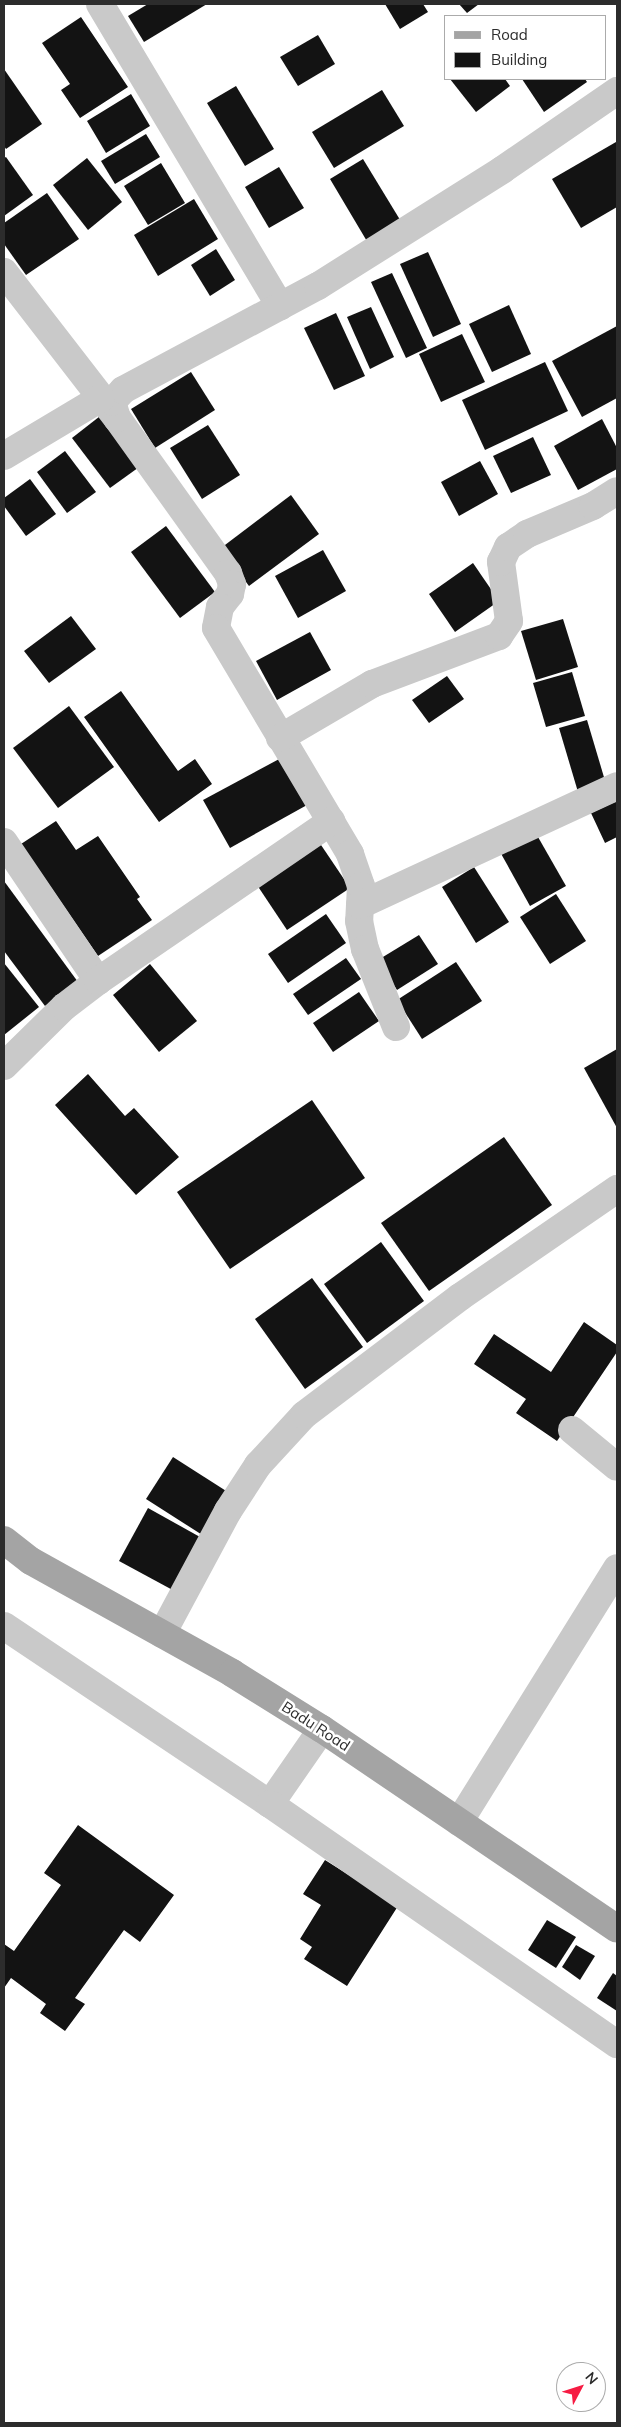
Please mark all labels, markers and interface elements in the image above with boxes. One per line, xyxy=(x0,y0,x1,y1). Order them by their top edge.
legend xyxy=(444,15,606,80)
text: Road xyxy=(491,25,528,44)
text: Building xyxy=(491,50,547,69)
street label: Badu Road xyxy=(279,1697,353,1755)
north arrow xyxy=(556,2362,606,2412)
text: N xyxy=(581,2368,602,2388)

